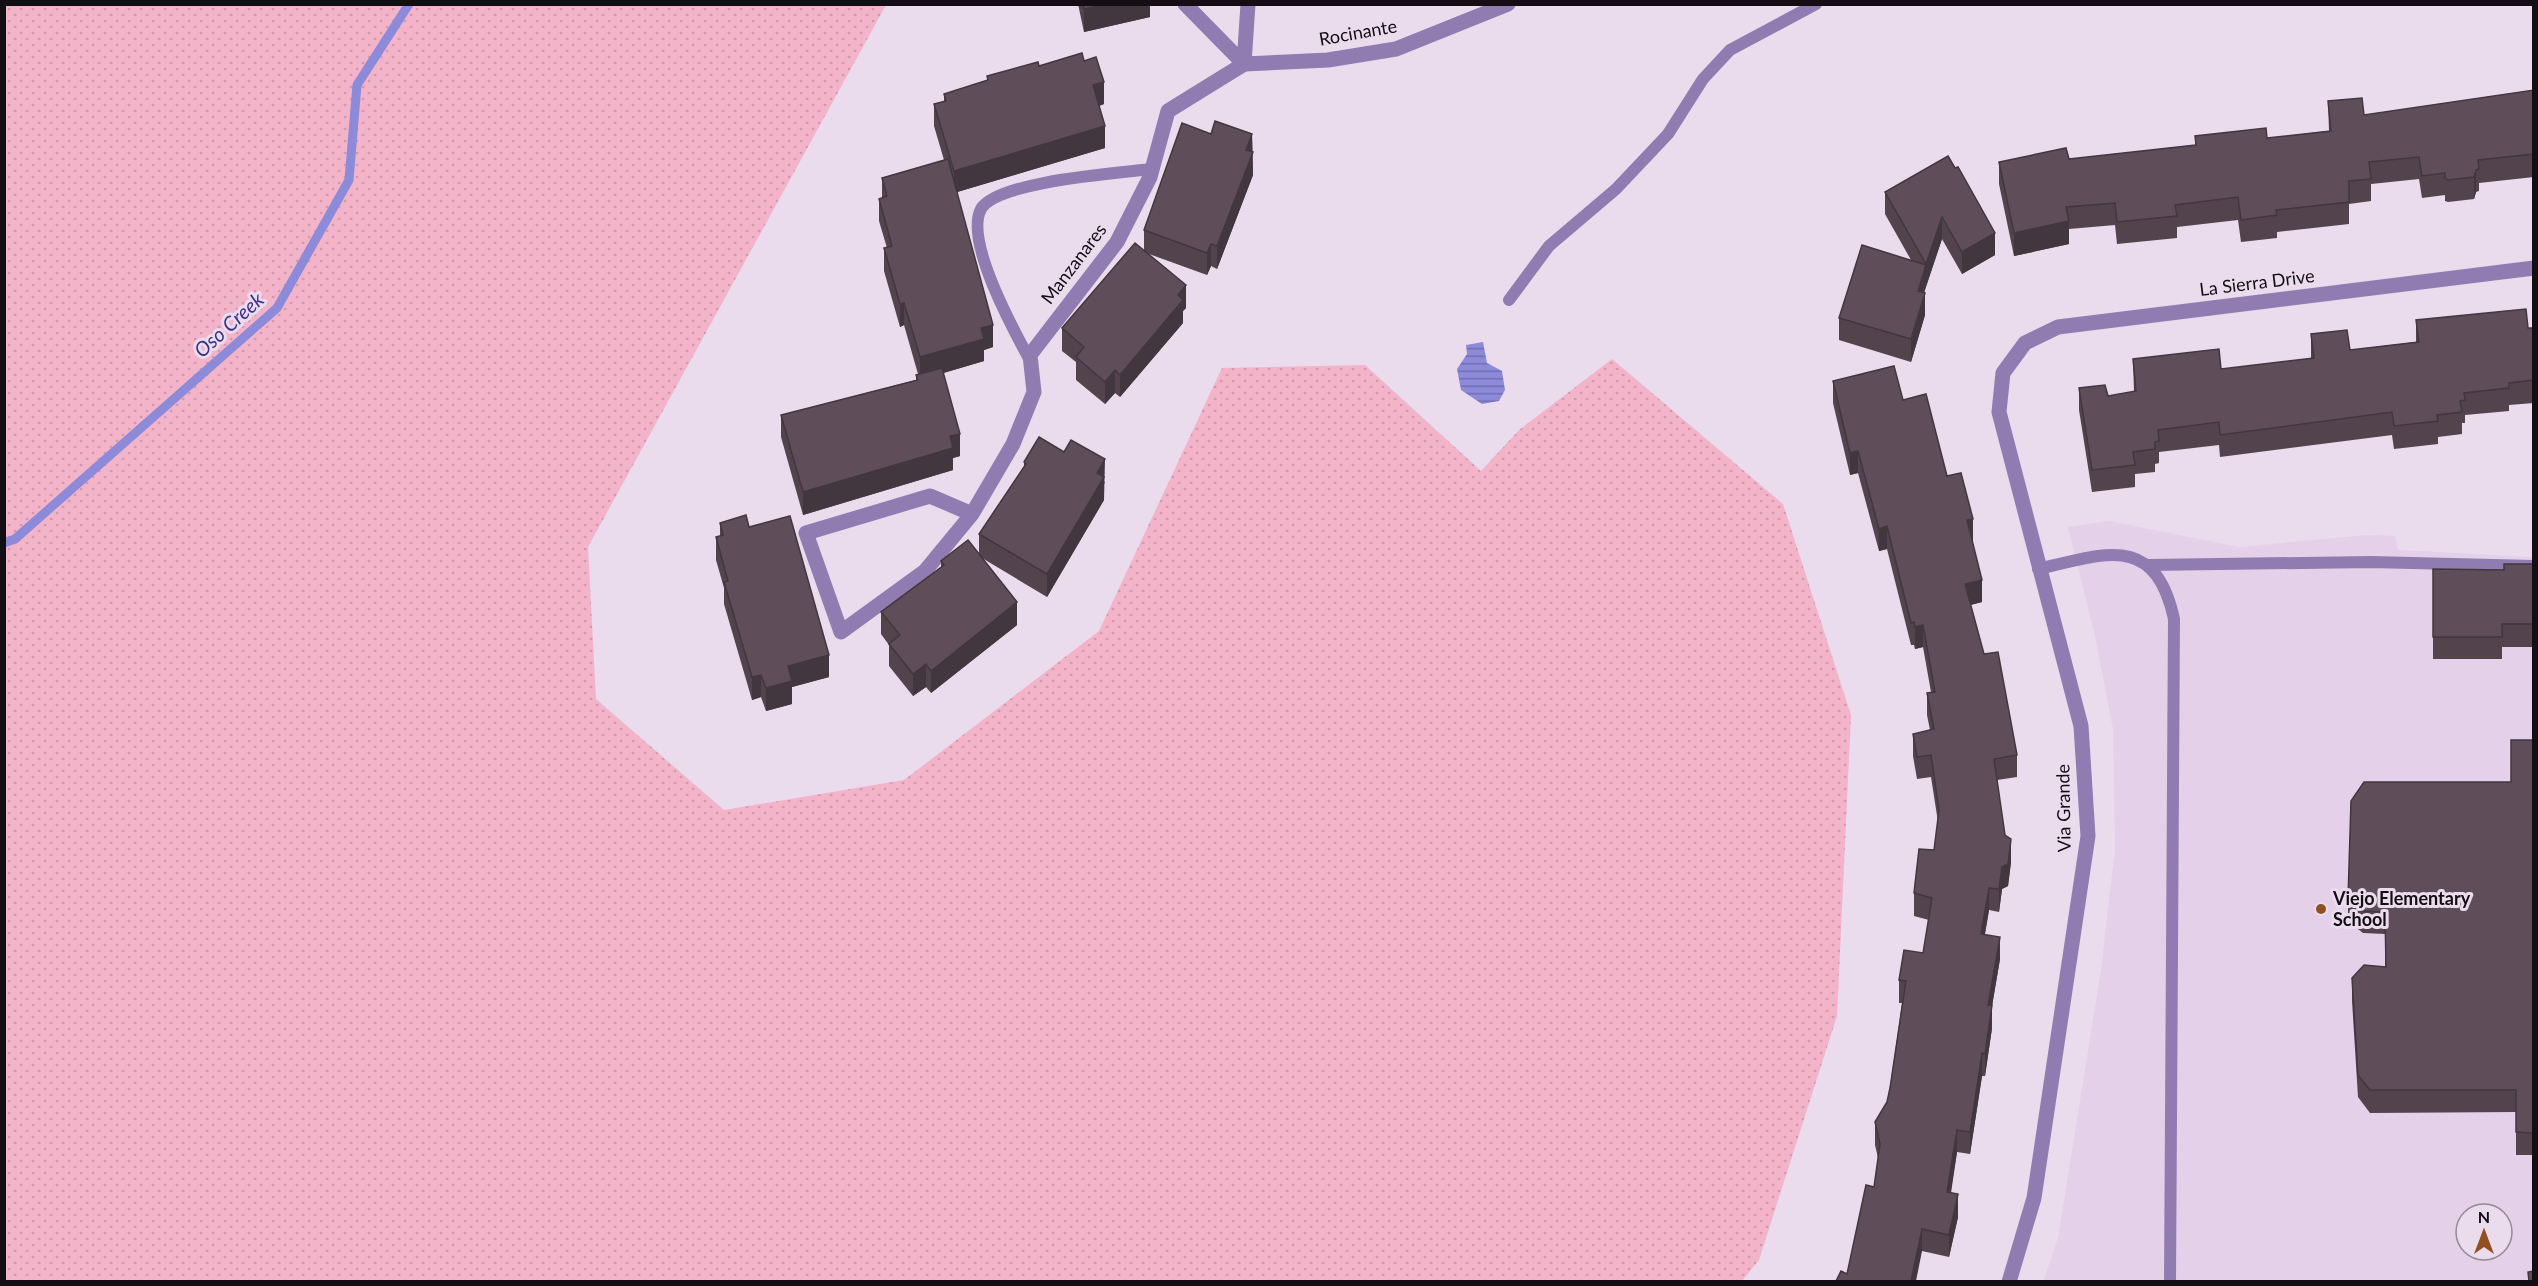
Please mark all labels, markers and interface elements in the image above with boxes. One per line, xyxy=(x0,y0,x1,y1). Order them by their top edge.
street label: Rocinante xyxy=(1317,14,1398,50)
street label: Manzanares xyxy=(1036,219,1111,308)
street label: La Sierra Drive xyxy=(2198,264,2316,300)
water label: Oso Creek xyxy=(189,286,268,362)
street label: Via Grande xyxy=(2051,764,2075,852)
place label: Viejo Elementary School xyxy=(2332,887,2471,930)
marker: Viejo Elementary School xyxy=(2314,902,2328,916)
north arrow xyxy=(2454,1202,2514,1262)
text: N xyxy=(2478,1207,2490,1226)

